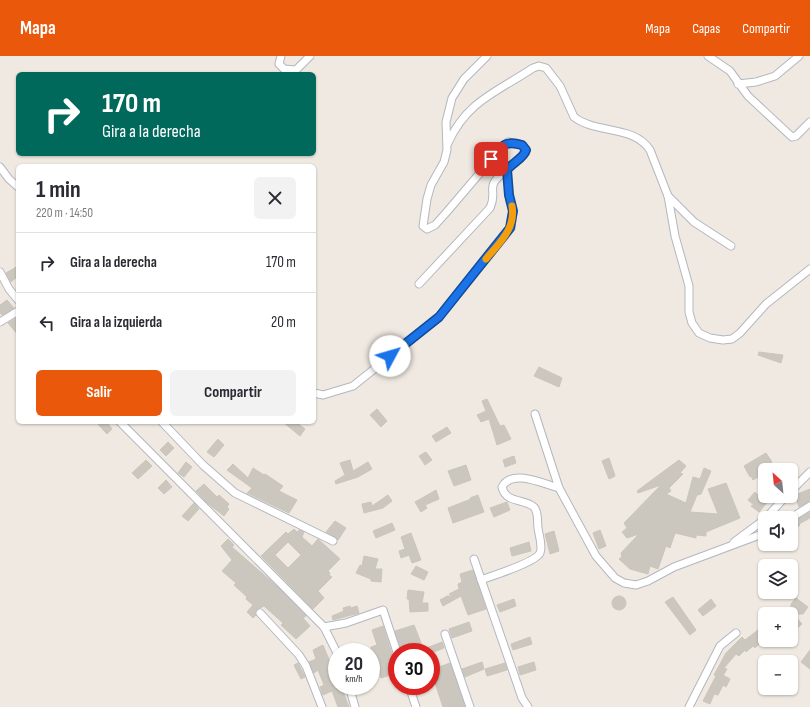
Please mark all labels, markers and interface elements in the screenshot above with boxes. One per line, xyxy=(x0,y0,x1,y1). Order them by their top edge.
text: Mapa xyxy=(20,17,56,40)
text: Mapa xyxy=(645,20,670,37)
text: Capas xyxy=(692,20,720,37)
text: Compartir xyxy=(742,20,790,37)
text: 170 m xyxy=(102,87,161,120)
icon: right xyxy=(36,88,88,140)
text: Gira a la derecha xyxy=(102,121,201,142)
pin xyxy=(474,142,508,176)
icon: arrive xyxy=(480,148,502,170)
text: 1 min xyxy=(36,175,81,204)
button: close xyxy=(254,177,296,219)
text: 220 m · 14:50 xyxy=(36,205,93,221)
icon: right xyxy=(36,252,58,274)
text: Gira a la derecha xyxy=(70,253,157,272)
text: 170 m xyxy=(266,253,296,272)
icon: left xyxy=(36,312,58,334)
text: Gira a la izquierda xyxy=(70,313,162,332)
text: 20 m xyxy=(271,313,296,332)
position arrow xyxy=(369,335,411,377)
button: Salir xyxy=(36,370,162,416)
button: Compartir xyxy=(170,370,296,416)
north arrow xyxy=(758,463,798,503)
map controls xyxy=(758,463,798,695)
button: sound xyxy=(758,511,798,551)
button: layers xyxy=(758,559,798,599)
button: + xyxy=(758,607,798,647)
speed limit sign: 30 xyxy=(388,643,440,695)
text: 20 xyxy=(345,652,363,676)
button: − xyxy=(758,655,798,695)
text: km/h xyxy=(345,673,363,685)

